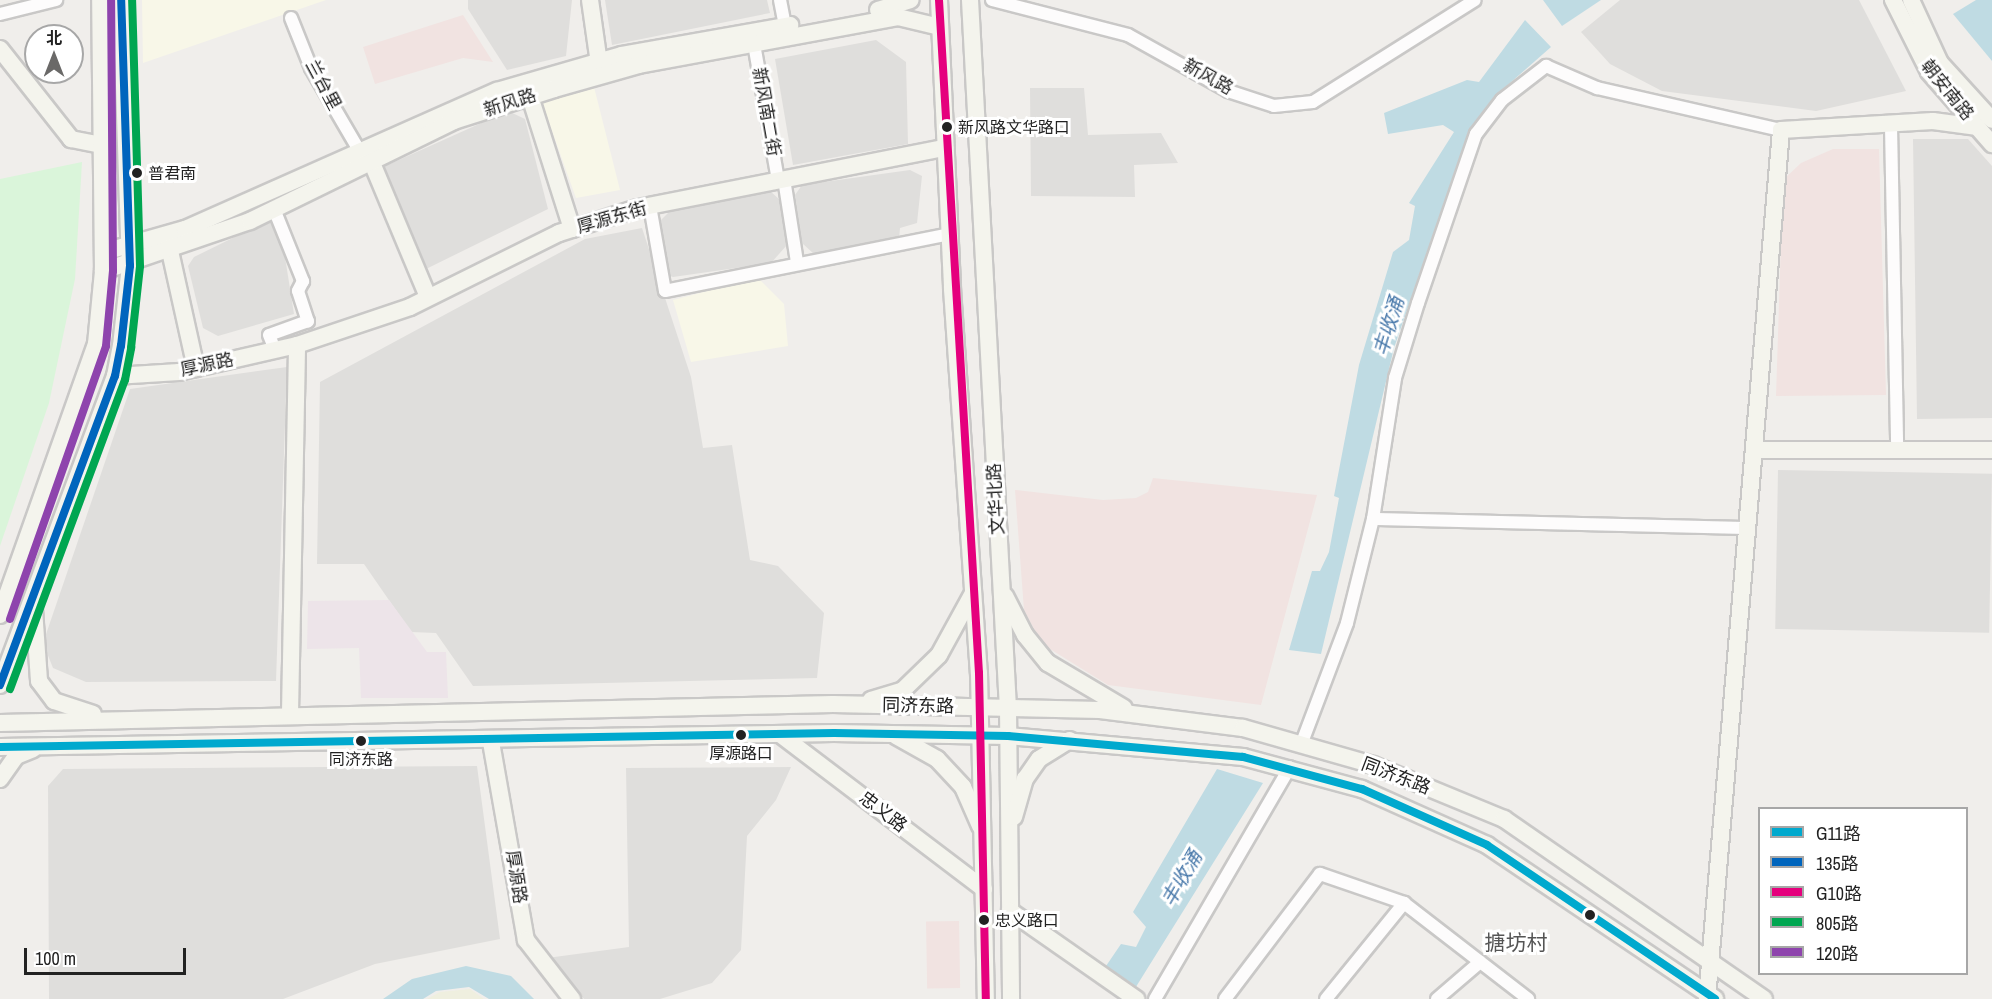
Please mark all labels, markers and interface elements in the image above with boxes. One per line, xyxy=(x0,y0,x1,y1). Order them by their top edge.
north arrow xyxy=(24,24,84,84)
text: 北 xyxy=(46,27,62,49)
street label: 新风路 xyxy=(1179,54,1237,100)
street label: 朝安南路 xyxy=(1916,55,1978,125)
street label: 兰台里 xyxy=(301,56,345,114)
street label: 新风南二街 xyxy=(748,66,784,158)
street label: 新风路 xyxy=(481,84,539,122)
place label: 新风路文华路口 xyxy=(958,117,1070,137)
marker: 新风路文华路口 xyxy=(941,121,953,133)
place label: 普君南 xyxy=(148,163,196,183)
marker: 普君南 xyxy=(131,167,143,179)
street label: 厚源东街 xyxy=(574,198,650,238)
water label: 丰收涌 xyxy=(1368,294,1408,358)
street label: 厚源路 xyxy=(178,349,236,381)
street label: 文华北路 xyxy=(983,462,1009,536)
street label: 同济东路 xyxy=(882,695,954,717)
marker: 厚源路口 xyxy=(735,729,747,741)
marker: 同济东路 xyxy=(355,735,367,747)
place label: 厚源路口 xyxy=(709,743,773,763)
place label: 同济东路 xyxy=(329,749,393,769)
street label: 同济东路 xyxy=(1359,753,1433,799)
street label: 忠义路 xyxy=(855,787,911,837)
legend xyxy=(1758,807,1968,975)
text: G11路 xyxy=(1816,821,1861,846)
water label: 丰收涌 xyxy=(1156,846,1206,910)
street label: 厚源路 xyxy=(501,849,531,905)
text: 135路 xyxy=(1816,851,1859,876)
text: G10路 xyxy=(1816,881,1862,906)
unlabelled marker xyxy=(1584,909,1596,921)
place label: 忠义路口 xyxy=(995,910,1059,930)
text: 805路 xyxy=(1816,911,1859,936)
marker: 忠义路口 xyxy=(978,914,990,926)
district label: 搪坊村 xyxy=(1485,930,1547,956)
scale bar xyxy=(27,936,189,974)
text: 120路 xyxy=(1816,941,1859,966)
text: 100 m xyxy=(35,946,76,971)

